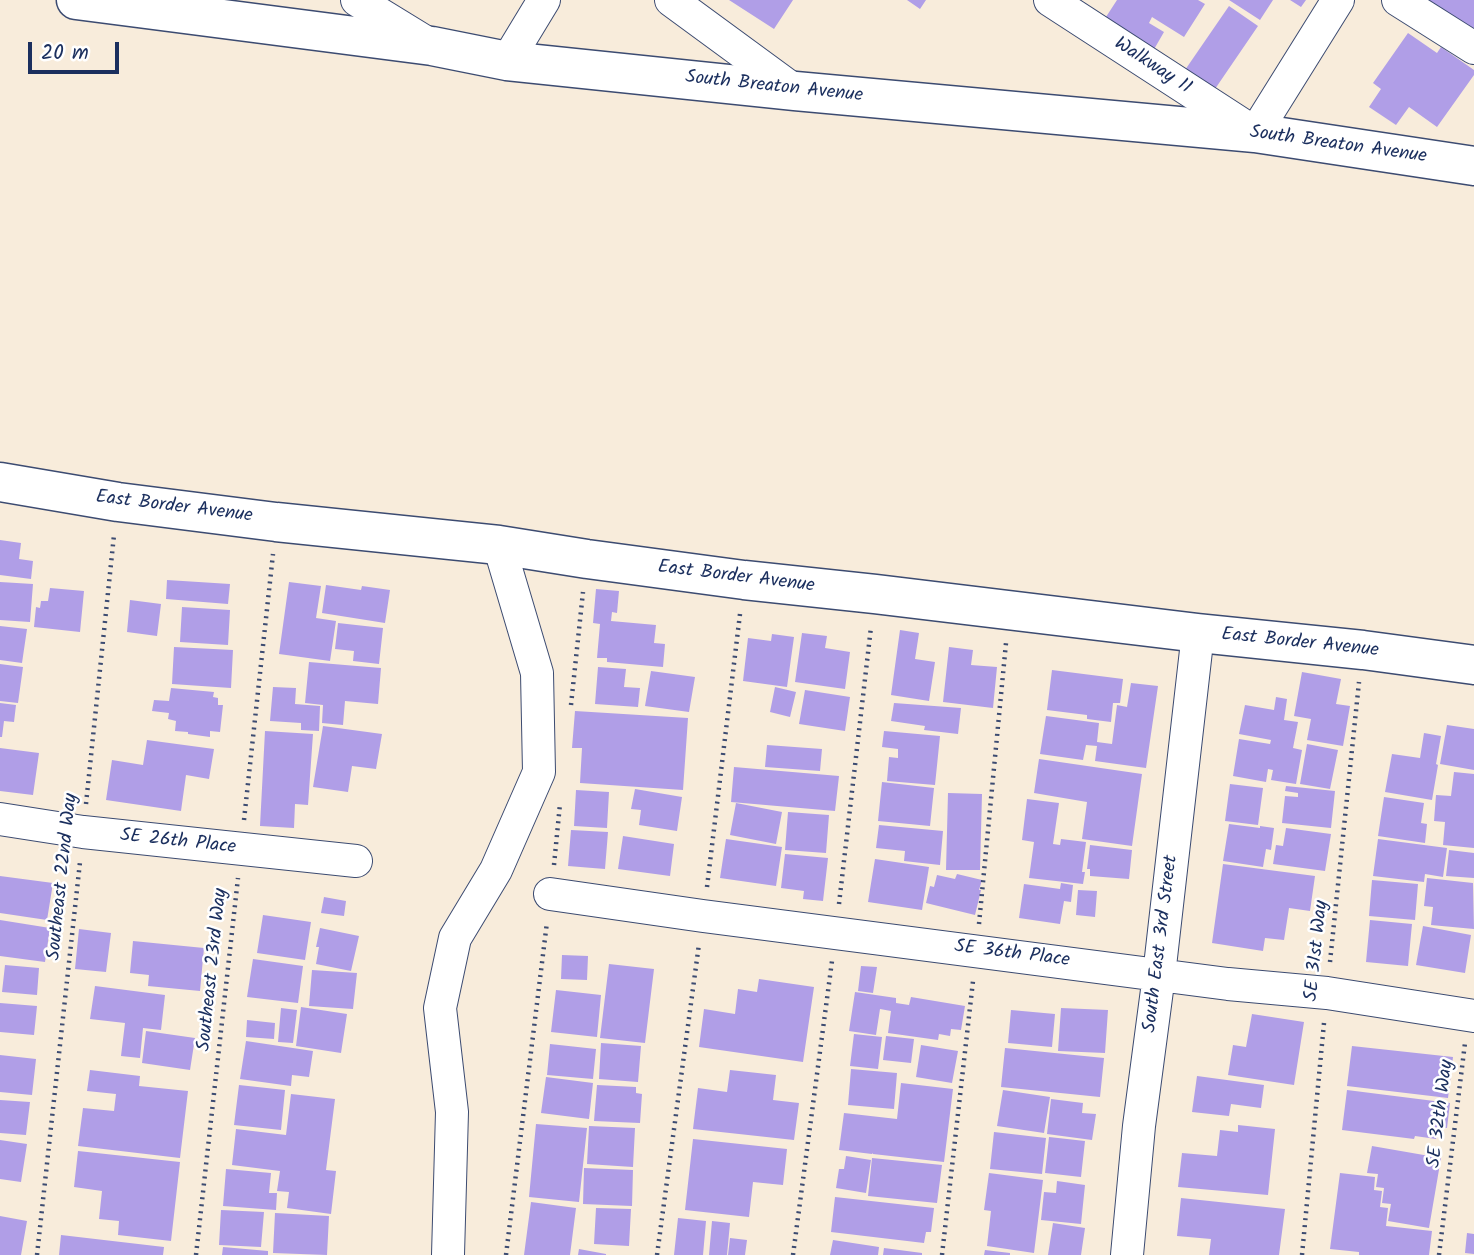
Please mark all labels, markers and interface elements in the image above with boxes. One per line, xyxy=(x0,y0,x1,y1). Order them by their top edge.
scale bar xyxy=(32,28,122,72)
street label: Walkway 11 xyxy=(1109,34,1195,100)
text: 20 m xyxy=(41,37,89,70)
street label: South Breaton Avenue xyxy=(684,67,864,109)
street label: South Breaton Avenue xyxy=(1248,122,1428,170)
street label: East Border Avenue xyxy=(94,487,254,529)
street label: East Border Avenue xyxy=(656,557,816,599)
street label: East Border Avenue xyxy=(1220,624,1380,664)
street label: Southeast 22nd Way xyxy=(44,792,84,962)
street label: SE 26th Place xyxy=(119,826,237,860)
street label: South East 3rd Street xyxy=(1140,854,1184,1034)
street label: Southeast 23rd Way xyxy=(194,887,234,1053)
street label: SE 31st Way xyxy=(1301,899,1335,1003)
street label: SE 36th Place xyxy=(953,937,1071,973)
street label: SE 32th Way xyxy=(1424,1059,1460,1169)

